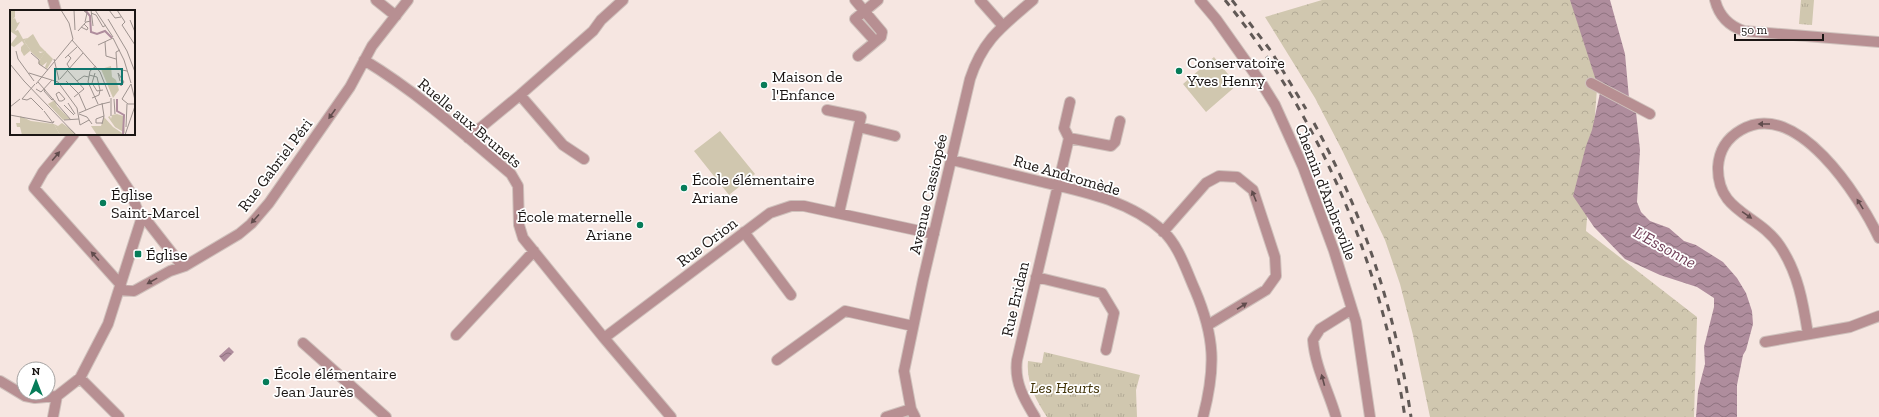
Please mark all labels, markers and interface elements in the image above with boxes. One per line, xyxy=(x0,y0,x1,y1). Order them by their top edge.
inset map xyxy=(10,10,135,135)
scale bar xyxy=(1735,16,1823,42)
text: 50 m xyxy=(1741,23,1768,37)
place label: Conservatoire Yves Henry xyxy=(1186,53,1285,90)
marker: Conservatoire Yves Henry xyxy=(1174,66,1184,76)
place label: Maison de l'Enfance xyxy=(772,67,842,104)
street label: Ruelle aux Brunets xyxy=(414,74,526,172)
marker: Maison de l'Enfance xyxy=(759,80,769,90)
one-way arrow xyxy=(328,109,336,119)
street label: Rue Gabriel Péri xyxy=(234,114,316,215)
street label: Chemin d'Ambreville xyxy=(1291,121,1361,263)
one-way arrow xyxy=(1757,121,1770,127)
street label: Avenue Cassiopée xyxy=(905,132,951,256)
one-way arrow xyxy=(51,151,60,162)
street label: Rue Andromède xyxy=(1011,151,1123,199)
place label: École élémentaire Ariane xyxy=(692,170,815,207)
marker: École élémentaire Ariane xyxy=(679,183,689,193)
place label: Église Saint-Marcel xyxy=(111,185,200,222)
one-way arrow xyxy=(1251,189,1257,201)
marker: Église Saint-Marcel xyxy=(98,198,108,208)
one-way arrow xyxy=(1857,198,1864,210)
place label: École maternelle Ariane xyxy=(517,207,632,244)
one-way arrow xyxy=(1741,211,1752,219)
street label: Rue Orion xyxy=(673,213,741,271)
one-way arrow xyxy=(250,214,260,224)
marker: École maternelle Ariane xyxy=(635,220,645,230)
water label: L'Essonne xyxy=(1630,222,1700,272)
place label: Église xyxy=(146,245,187,264)
marker: Église xyxy=(133,249,143,259)
one-way arrow xyxy=(90,251,100,261)
street label: Rue Eridan xyxy=(997,259,1033,338)
one-way arrow xyxy=(147,278,158,285)
one-way arrow xyxy=(1237,302,1247,310)
north arrow xyxy=(16,361,56,401)
place label: École élémentaire Jean Jaurès xyxy=(274,364,397,401)
text: N xyxy=(32,365,41,378)
one-way arrow xyxy=(1320,374,1326,386)
marker: École élémentaire Jean Jaurès xyxy=(261,377,271,387)
park label: Les Heurts xyxy=(1030,378,1100,397)

